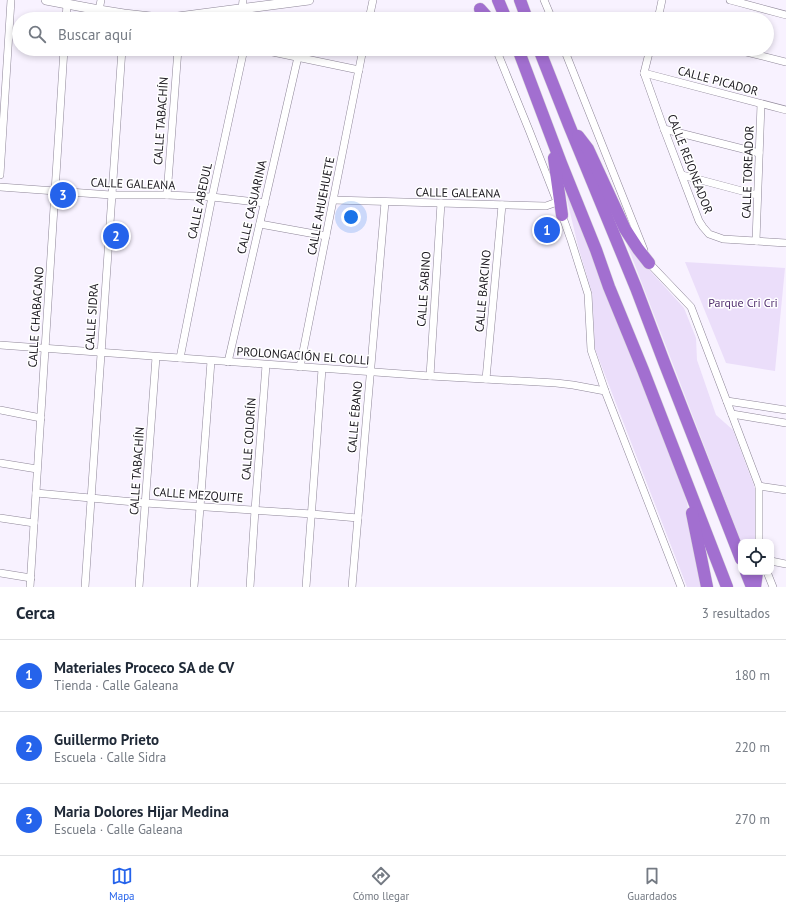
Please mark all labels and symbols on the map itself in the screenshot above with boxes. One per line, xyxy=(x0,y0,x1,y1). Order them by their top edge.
street label: CALLE PICADOR xyxy=(676,63,760,98)
street label: CALLE TABACHÍN xyxy=(150,76,171,166)
street label: CALLE REJONEADOR xyxy=(665,112,716,216)
street label: CALLE TOREADOR xyxy=(738,125,757,219)
street label: CALLE AHUEHUETE xyxy=(304,155,337,256)
street label: CALLE CASUARINA xyxy=(233,158,270,255)
street label: CALLE ABEDUL xyxy=(184,161,215,240)
street label: CALLE GALEANA xyxy=(90,175,176,192)
pin: 3 xyxy=(50,180,76,210)
street label: CALLE GALEANA xyxy=(416,184,500,201)
your location xyxy=(341,207,361,227)
pin: 1 xyxy=(534,215,560,245)
pin: 2 xyxy=(103,221,129,251)
street label: CALLE BARCINO xyxy=(471,249,494,333)
street label: CALLE SABINO xyxy=(413,251,434,327)
street label: CALLE CHABACANO xyxy=(24,266,47,368)
street label: CALLE SIDRA xyxy=(82,283,101,351)
park label: Parque Cri Cri xyxy=(708,295,778,310)
street label: PROLONGACIÓN EL COLLI xyxy=(236,343,370,368)
street label: CALLE ÉBANO xyxy=(344,380,365,454)
street label: CALLE COLORÍN xyxy=(238,397,259,481)
street label: CALLE TABACHÍN xyxy=(126,426,147,516)
street label: CALLE MEZQUITE xyxy=(152,484,244,505)

